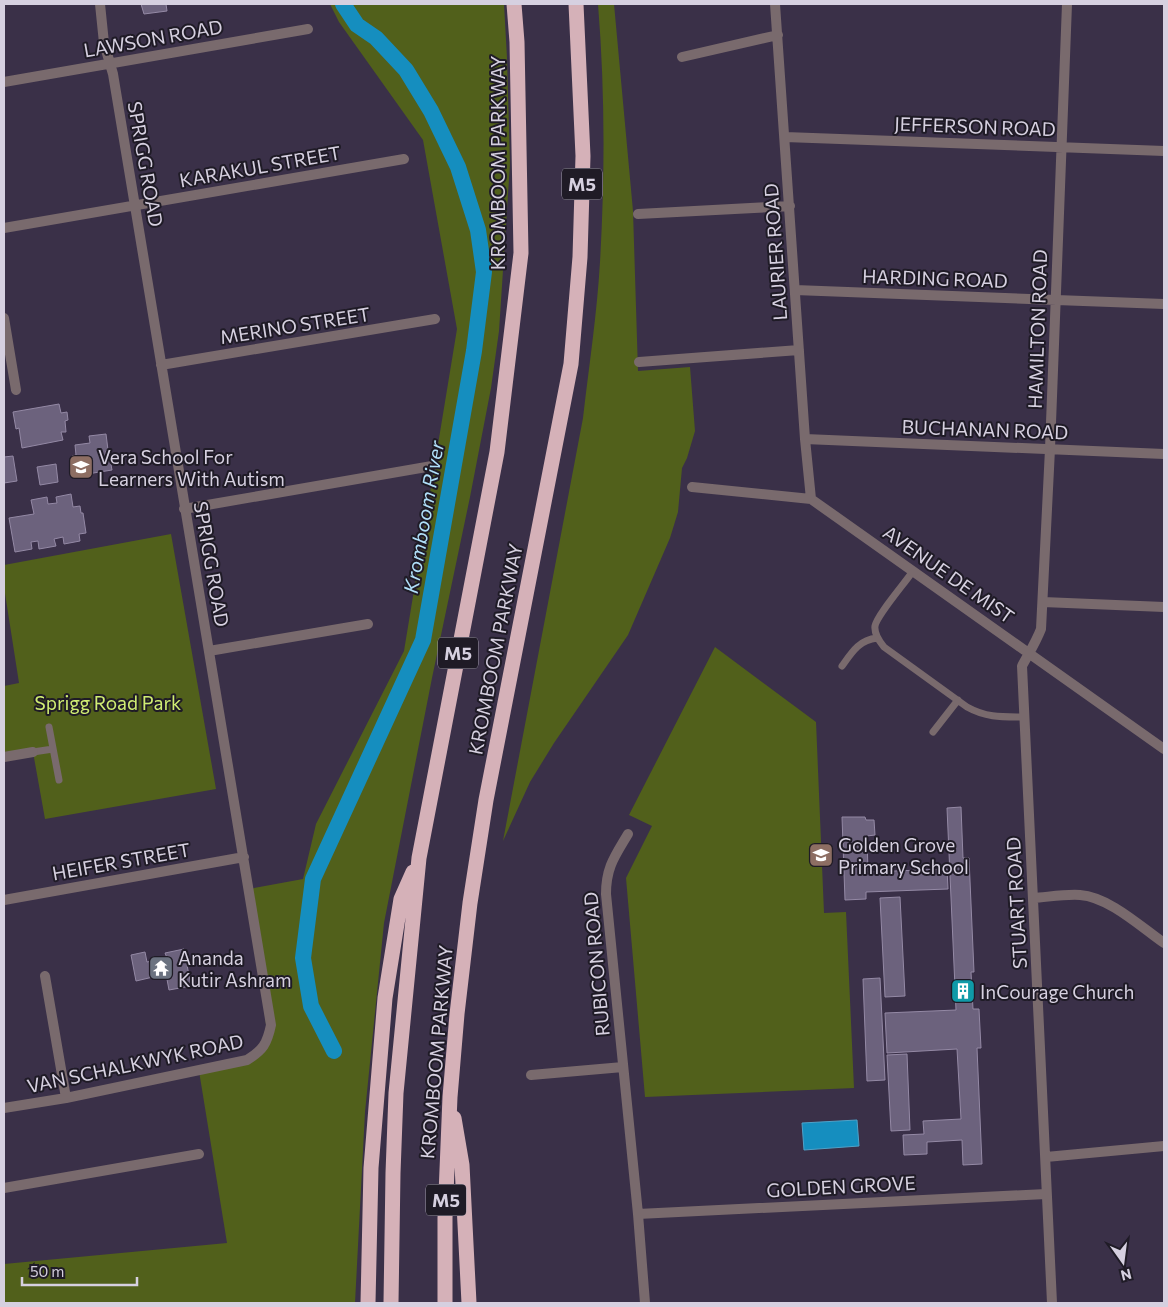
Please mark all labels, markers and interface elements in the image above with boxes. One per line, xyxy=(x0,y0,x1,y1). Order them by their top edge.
street label: LAWSON ROAD xyxy=(82,14,224,62)
street label: KROMBOOM PARKWAY xyxy=(486,56,509,270)
street label: SPRIGG ROAD xyxy=(124,99,168,229)
street label: JEFFERSON ROAD xyxy=(894,112,1056,140)
street label: KARAKUL STREET xyxy=(178,140,342,192)
road number: M5 xyxy=(562,168,602,200)
street label: LAURIER ROAD xyxy=(759,183,791,321)
street label: HAMILTON ROAD xyxy=(1023,249,1051,409)
street label: HARDING ROAD xyxy=(862,264,1008,292)
street label: MERINO STREET xyxy=(218,302,372,348)
street label: BUCHANAN ROAD xyxy=(901,415,1069,443)
water label: Kromboom River xyxy=(398,438,448,595)
place label: Vera School For Learners With Autism xyxy=(98,445,285,490)
school or university icon: Vera School For Learners With Autism xyxy=(68,454,94,480)
street label: SPRIGG ROAD xyxy=(190,499,234,629)
street label: AVENUE DE MIST xyxy=(879,520,1019,628)
street label: KROMBOOM PARKWAY xyxy=(463,541,527,757)
road number: M5 xyxy=(438,638,478,668)
park label: Sprigg Road Park xyxy=(35,691,181,714)
place label: Golden Grove Primary School xyxy=(838,833,969,878)
street label: STUART ROAD xyxy=(1001,836,1031,970)
street label: HEIFER STREET xyxy=(50,838,192,884)
school or university icon: Golden Grove Primary School xyxy=(808,842,834,868)
street label: RUBICON ROAD xyxy=(578,891,614,1037)
street label: KROMBOOM PARKWAY xyxy=(415,944,457,1160)
place label: Ananda Kutir Ashram xyxy=(178,946,292,991)
temple icon: Ananda Kutir Ashram xyxy=(148,955,174,981)
building icon: InCourage Church xyxy=(950,978,976,1004)
place label: InCourage Church xyxy=(980,980,1134,1003)
street label: VAN SCHALKWYK ROAD xyxy=(25,1029,245,1097)
street label: GOLDEN GROVE xyxy=(766,1171,916,1201)
road number: M5 xyxy=(426,1184,466,1216)
north arrow xyxy=(1098,1237,1148,1287)
scale bar xyxy=(22,1254,138,1286)
text: 50 m xyxy=(30,1262,64,1280)
text: N xyxy=(1119,1266,1133,1285)

